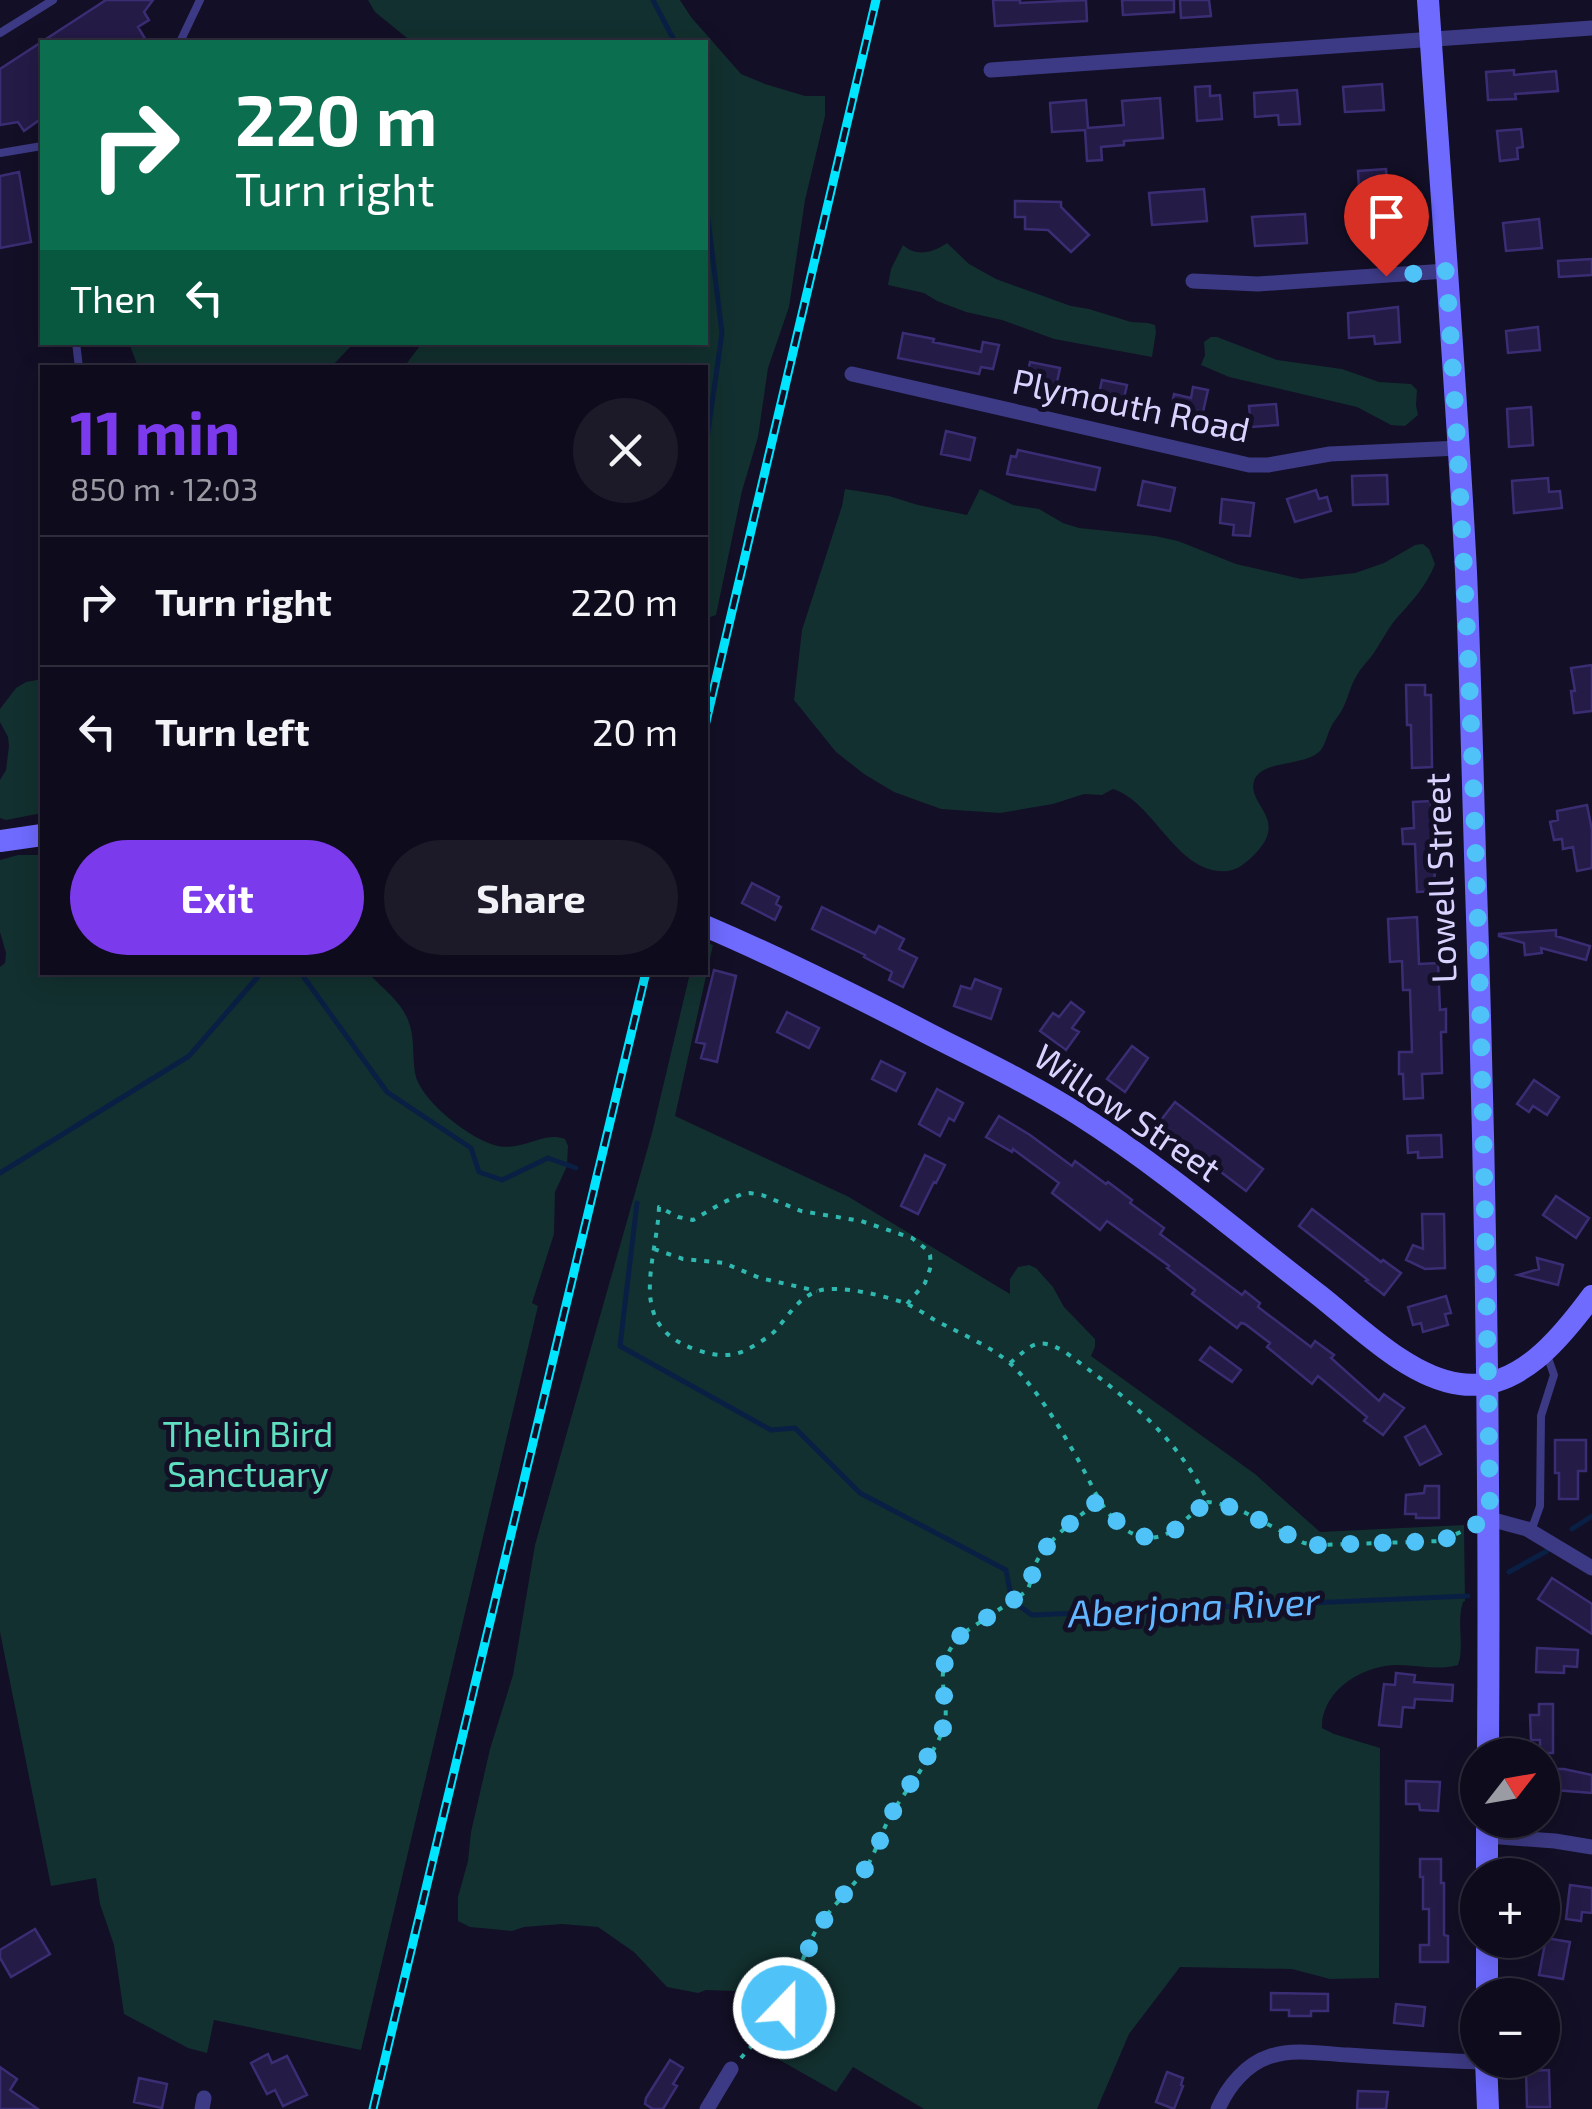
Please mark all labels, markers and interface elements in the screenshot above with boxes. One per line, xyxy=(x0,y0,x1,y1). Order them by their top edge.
text: 220 m xyxy=(235,76,437,160)
icon: right xyxy=(70,80,200,210)
text: Turn right xyxy=(235,161,435,215)
pin xyxy=(1344,174,1429,277)
icon: arrive xyxy=(1359,189,1414,244)
icon: left xyxy=(177,270,232,325)
text: Then xyxy=(70,275,157,321)
street label: Plymouth Road xyxy=(1009,358,1254,450)
text: 11 min xyxy=(70,395,240,467)
button: close xyxy=(573,398,678,503)
text: 850 m · 12:03 xyxy=(70,469,258,507)
icon: right xyxy=(70,574,125,629)
text: Turn right xyxy=(155,578,332,624)
text: 220 m xyxy=(571,578,678,624)
icon: left xyxy=(70,704,125,759)
text: Turn left xyxy=(155,708,310,754)
text: 20 m xyxy=(592,708,678,754)
street label: Lowell Street xyxy=(1414,772,1464,984)
button: Exit xyxy=(70,840,364,955)
button: Share xyxy=(384,840,678,955)
street label: Willow Street xyxy=(1027,1034,1229,1189)
park label: Thelin Bird Sanctuary xyxy=(163,1412,333,1494)
water label: Aberjona River xyxy=(1065,1576,1322,1636)
north arrow xyxy=(1460,1738,1560,1838)
map controls xyxy=(1460,1738,1560,2078)
button: + xyxy=(1460,1858,1560,1958)
position arrow xyxy=(732,1956,836,2060)
button: − xyxy=(1460,1978,1560,2078)

